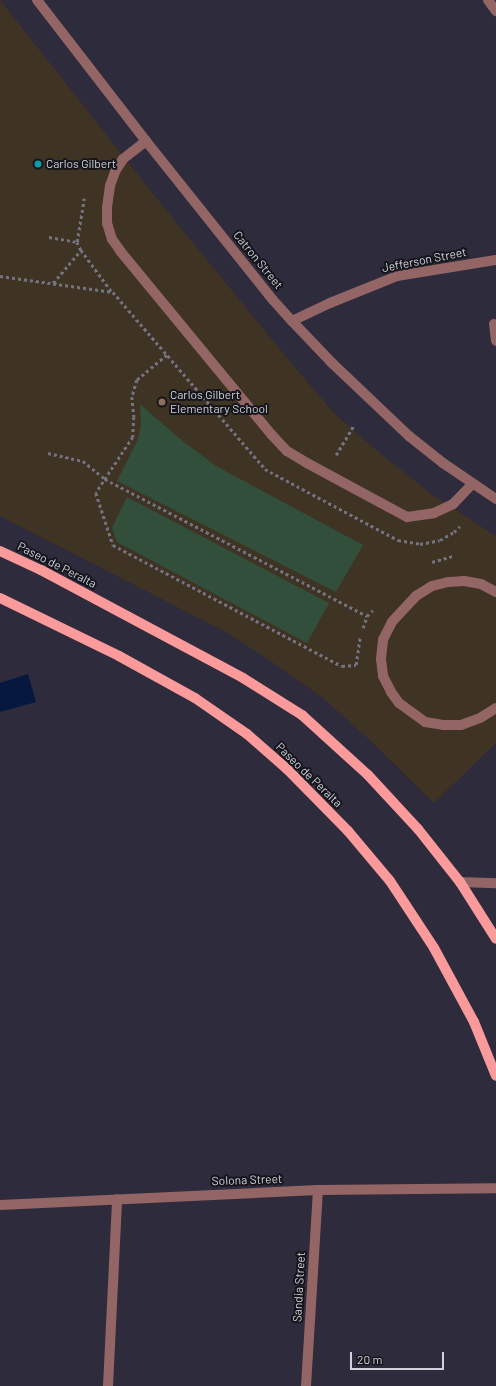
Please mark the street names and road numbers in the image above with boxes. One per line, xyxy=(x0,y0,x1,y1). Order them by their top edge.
street label: Catron Street xyxy=(230,228,286,292)
street label: Jefferson Street xyxy=(380,245,468,275)
street label: Paseo de Peralta xyxy=(15,539,99,591)
street label: Paseo de Peralta xyxy=(273,740,345,810)
street label: Solona Street xyxy=(211,1172,283,1188)
street label: Sandia Street xyxy=(290,1251,308,1323)

